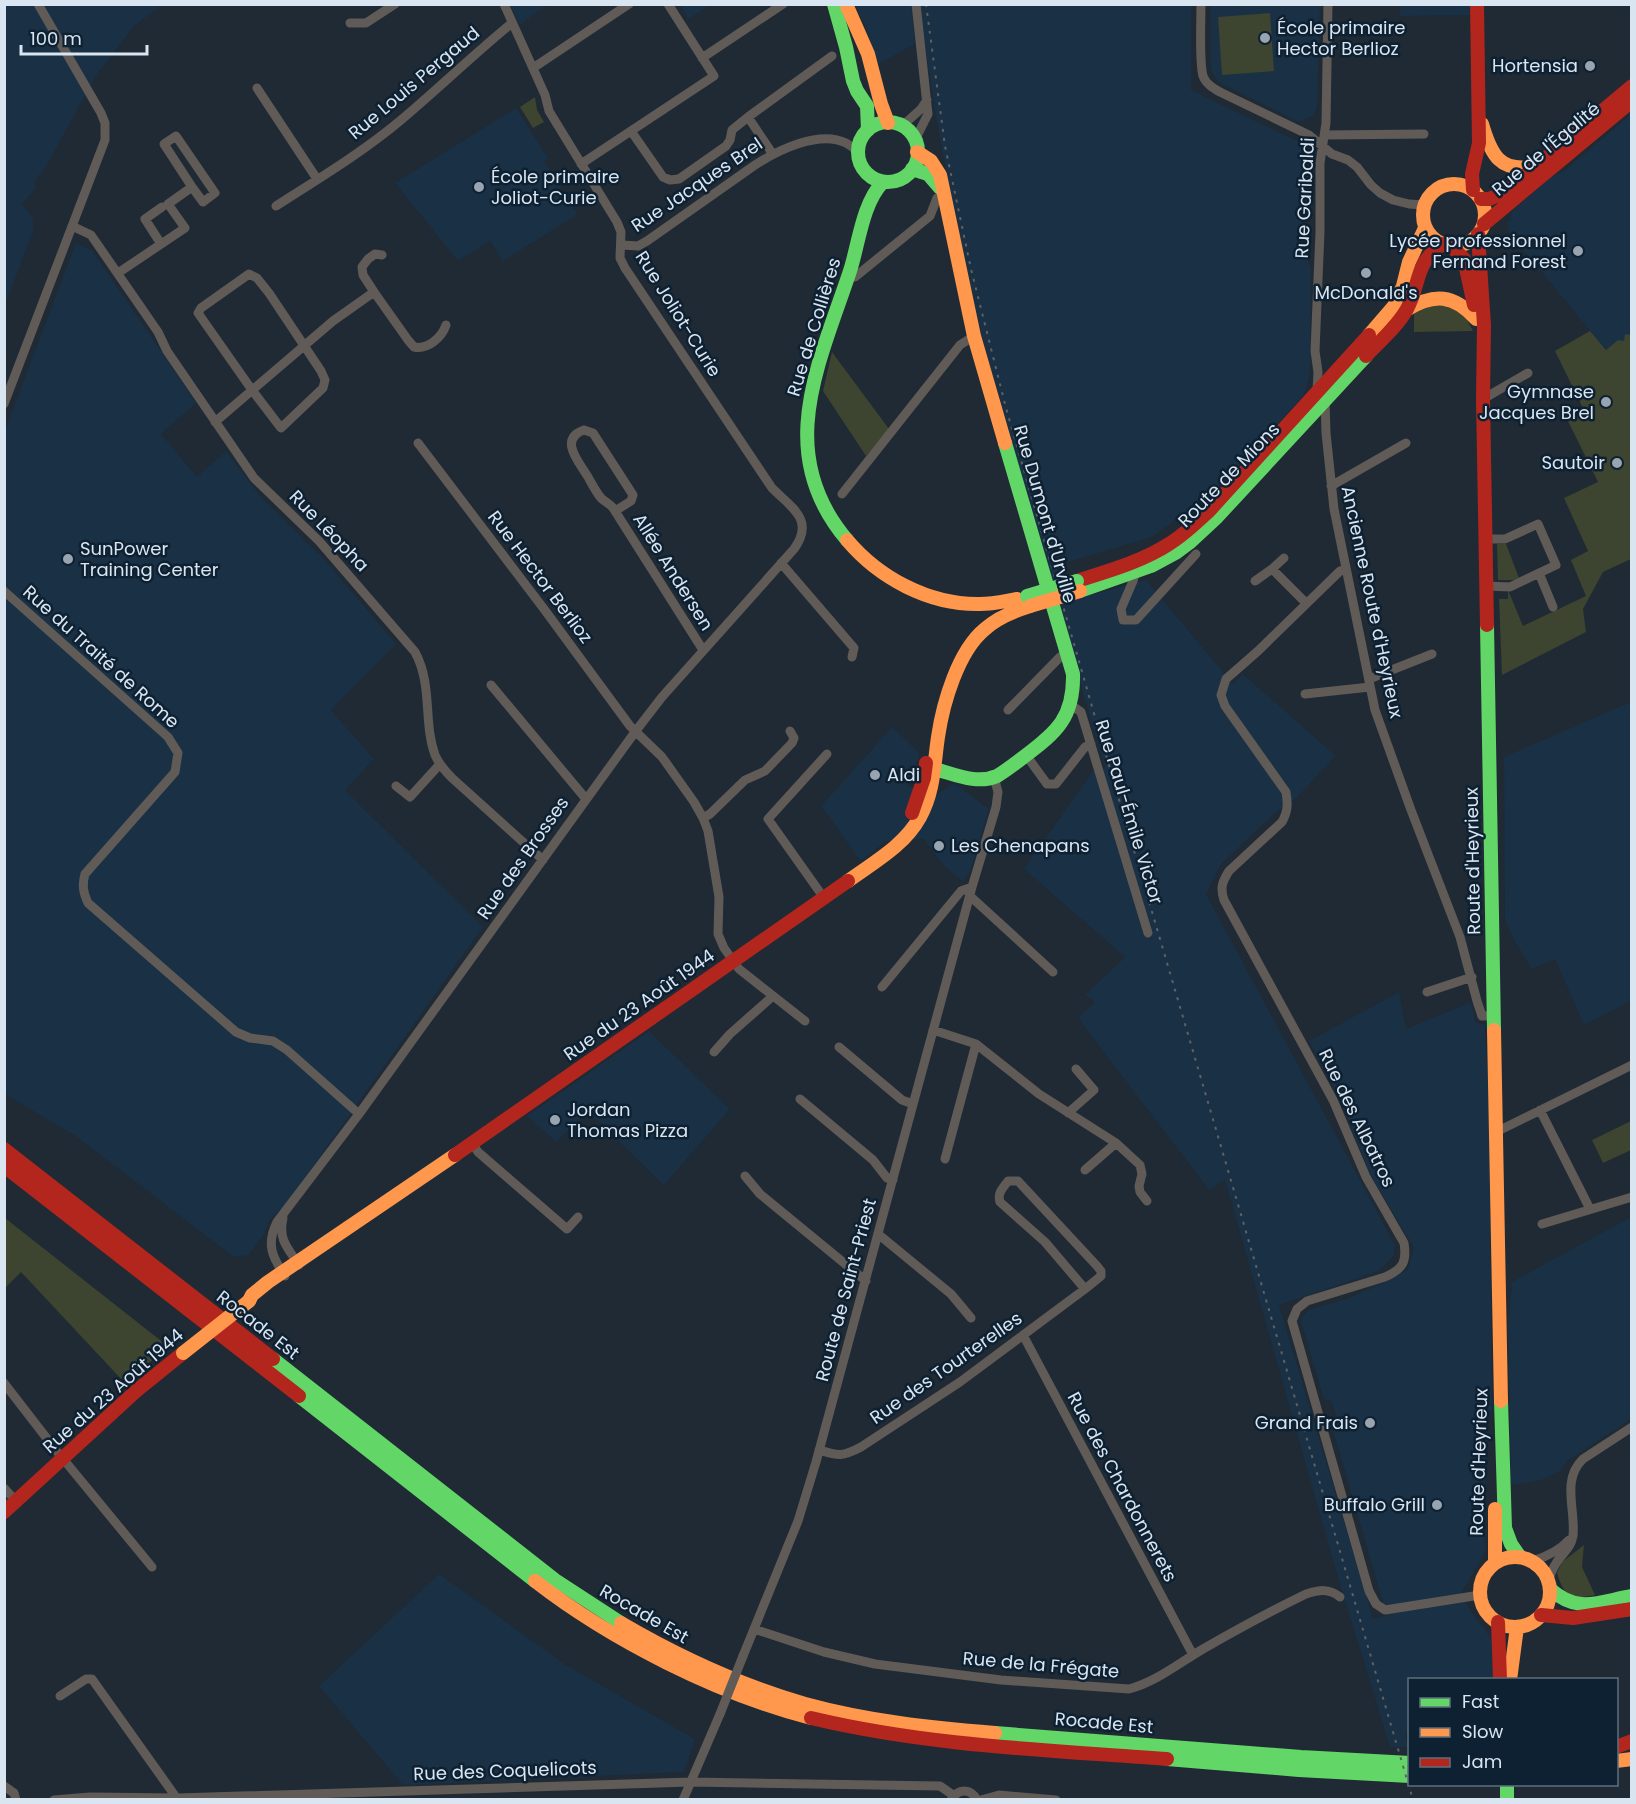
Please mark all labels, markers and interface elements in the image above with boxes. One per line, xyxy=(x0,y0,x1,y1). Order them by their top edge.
place label: École primaire Hector Berlioz xyxy=(1277,15,1405,61)
scale bar xyxy=(21,18,147,56)
street label: Rue Louis Pergaud xyxy=(343,20,485,145)
text: 100 m xyxy=(30,26,82,51)
marker: École primaire Hector Berlioz xyxy=(1258,31,1272,45)
place label: Hortensia xyxy=(1492,53,1578,78)
marker: Hortensia xyxy=(1583,59,1597,73)
street label: Rue de l'Égalité xyxy=(1486,96,1605,201)
street label: Rue Jacques Brel xyxy=(626,131,767,238)
street label: Rue Garibaldi xyxy=(1289,137,1320,259)
place label: École primaire Joliot-Curie xyxy=(491,164,619,210)
marker: École primaire Joliot-Curie xyxy=(472,180,486,194)
place label: Lycée professionnel Fernand Forest xyxy=(1389,228,1566,274)
marker: Lycée professionnel Fernand Forest xyxy=(1571,244,1585,258)
street label: Rue Joliot-Curie xyxy=(630,246,727,381)
street label: Rue de Collières xyxy=(781,254,846,399)
marker: McDonald's xyxy=(1359,266,1373,280)
place label: McDonald's xyxy=(1314,280,1418,305)
place label: Gymnase Jacques Brel xyxy=(1479,379,1594,425)
marker: Gymnase Jacques Brel xyxy=(1599,395,1613,409)
street label: Route de Mions xyxy=(1172,417,1285,533)
street label: Rue Dumont d'Urville xyxy=(1008,422,1083,606)
place label: Sautoir xyxy=(1542,450,1605,475)
marker: Sautoir xyxy=(1610,456,1624,470)
street label: Ancienne Route d'Heyrieux xyxy=(1336,483,1409,721)
street label: Rue Léopha xyxy=(284,484,375,577)
street label: Rue Hector Berlioz xyxy=(482,505,599,648)
street label: Allée Andersen xyxy=(627,508,720,635)
place label: SunPower Training Center xyxy=(80,536,219,582)
marker: SunPower Training Center xyxy=(61,552,75,566)
street label: Rue du Traité de Rome xyxy=(18,579,185,734)
street label: Rue Paul-Émile Victor xyxy=(1089,716,1170,907)
place label: Aldi xyxy=(887,762,920,787)
marker: Aldi xyxy=(868,768,882,782)
street label: Route d'Heyrieux xyxy=(1459,787,1486,935)
street label: Rue des Brosses xyxy=(471,791,574,924)
place label: Les Chenapans xyxy=(951,833,1090,858)
marker: Les Chenapans xyxy=(932,839,946,853)
street label: Rue du 23 Août 1944 xyxy=(558,943,719,1066)
street label: Rue des Albatros xyxy=(1313,1044,1402,1191)
place label: Jordan Thomas Pizza xyxy=(567,1097,688,1143)
marker: Jordan Thomas Pizza xyxy=(548,1113,562,1127)
street label: Route de Saint-Priest xyxy=(809,1196,882,1384)
street label: Rocade Est xyxy=(212,1284,305,1365)
street label: Rue des Tourterelles xyxy=(865,1306,1027,1430)
street label: Rue du 23 Août 1944 xyxy=(37,1322,188,1459)
street label: Rue des Chardonnerets xyxy=(1062,1387,1183,1586)
street label: Route d'Heyrieux xyxy=(1463,1387,1494,1536)
place label: Grand Frais xyxy=(1255,1410,1358,1435)
marker: Grand Frais xyxy=(1363,1416,1377,1430)
place label: Buffalo Grill xyxy=(1324,1492,1425,1517)
marker: Buffalo Grill xyxy=(1430,1498,1444,1512)
street label: Rocade Est xyxy=(595,1578,693,1649)
street label: Rue de la Frégate xyxy=(962,1645,1120,1684)
legend xyxy=(1408,1678,1618,1786)
text: Fast xyxy=(1462,1689,1499,1714)
street label: Rocade Est xyxy=(1054,1706,1154,1739)
text: Slow xyxy=(1462,1719,1504,1744)
text: Jam xyxy=(1462,1749,1502,1774)
street label: Rue des Coquelicots xyxy=(413,1755,597,1786)

